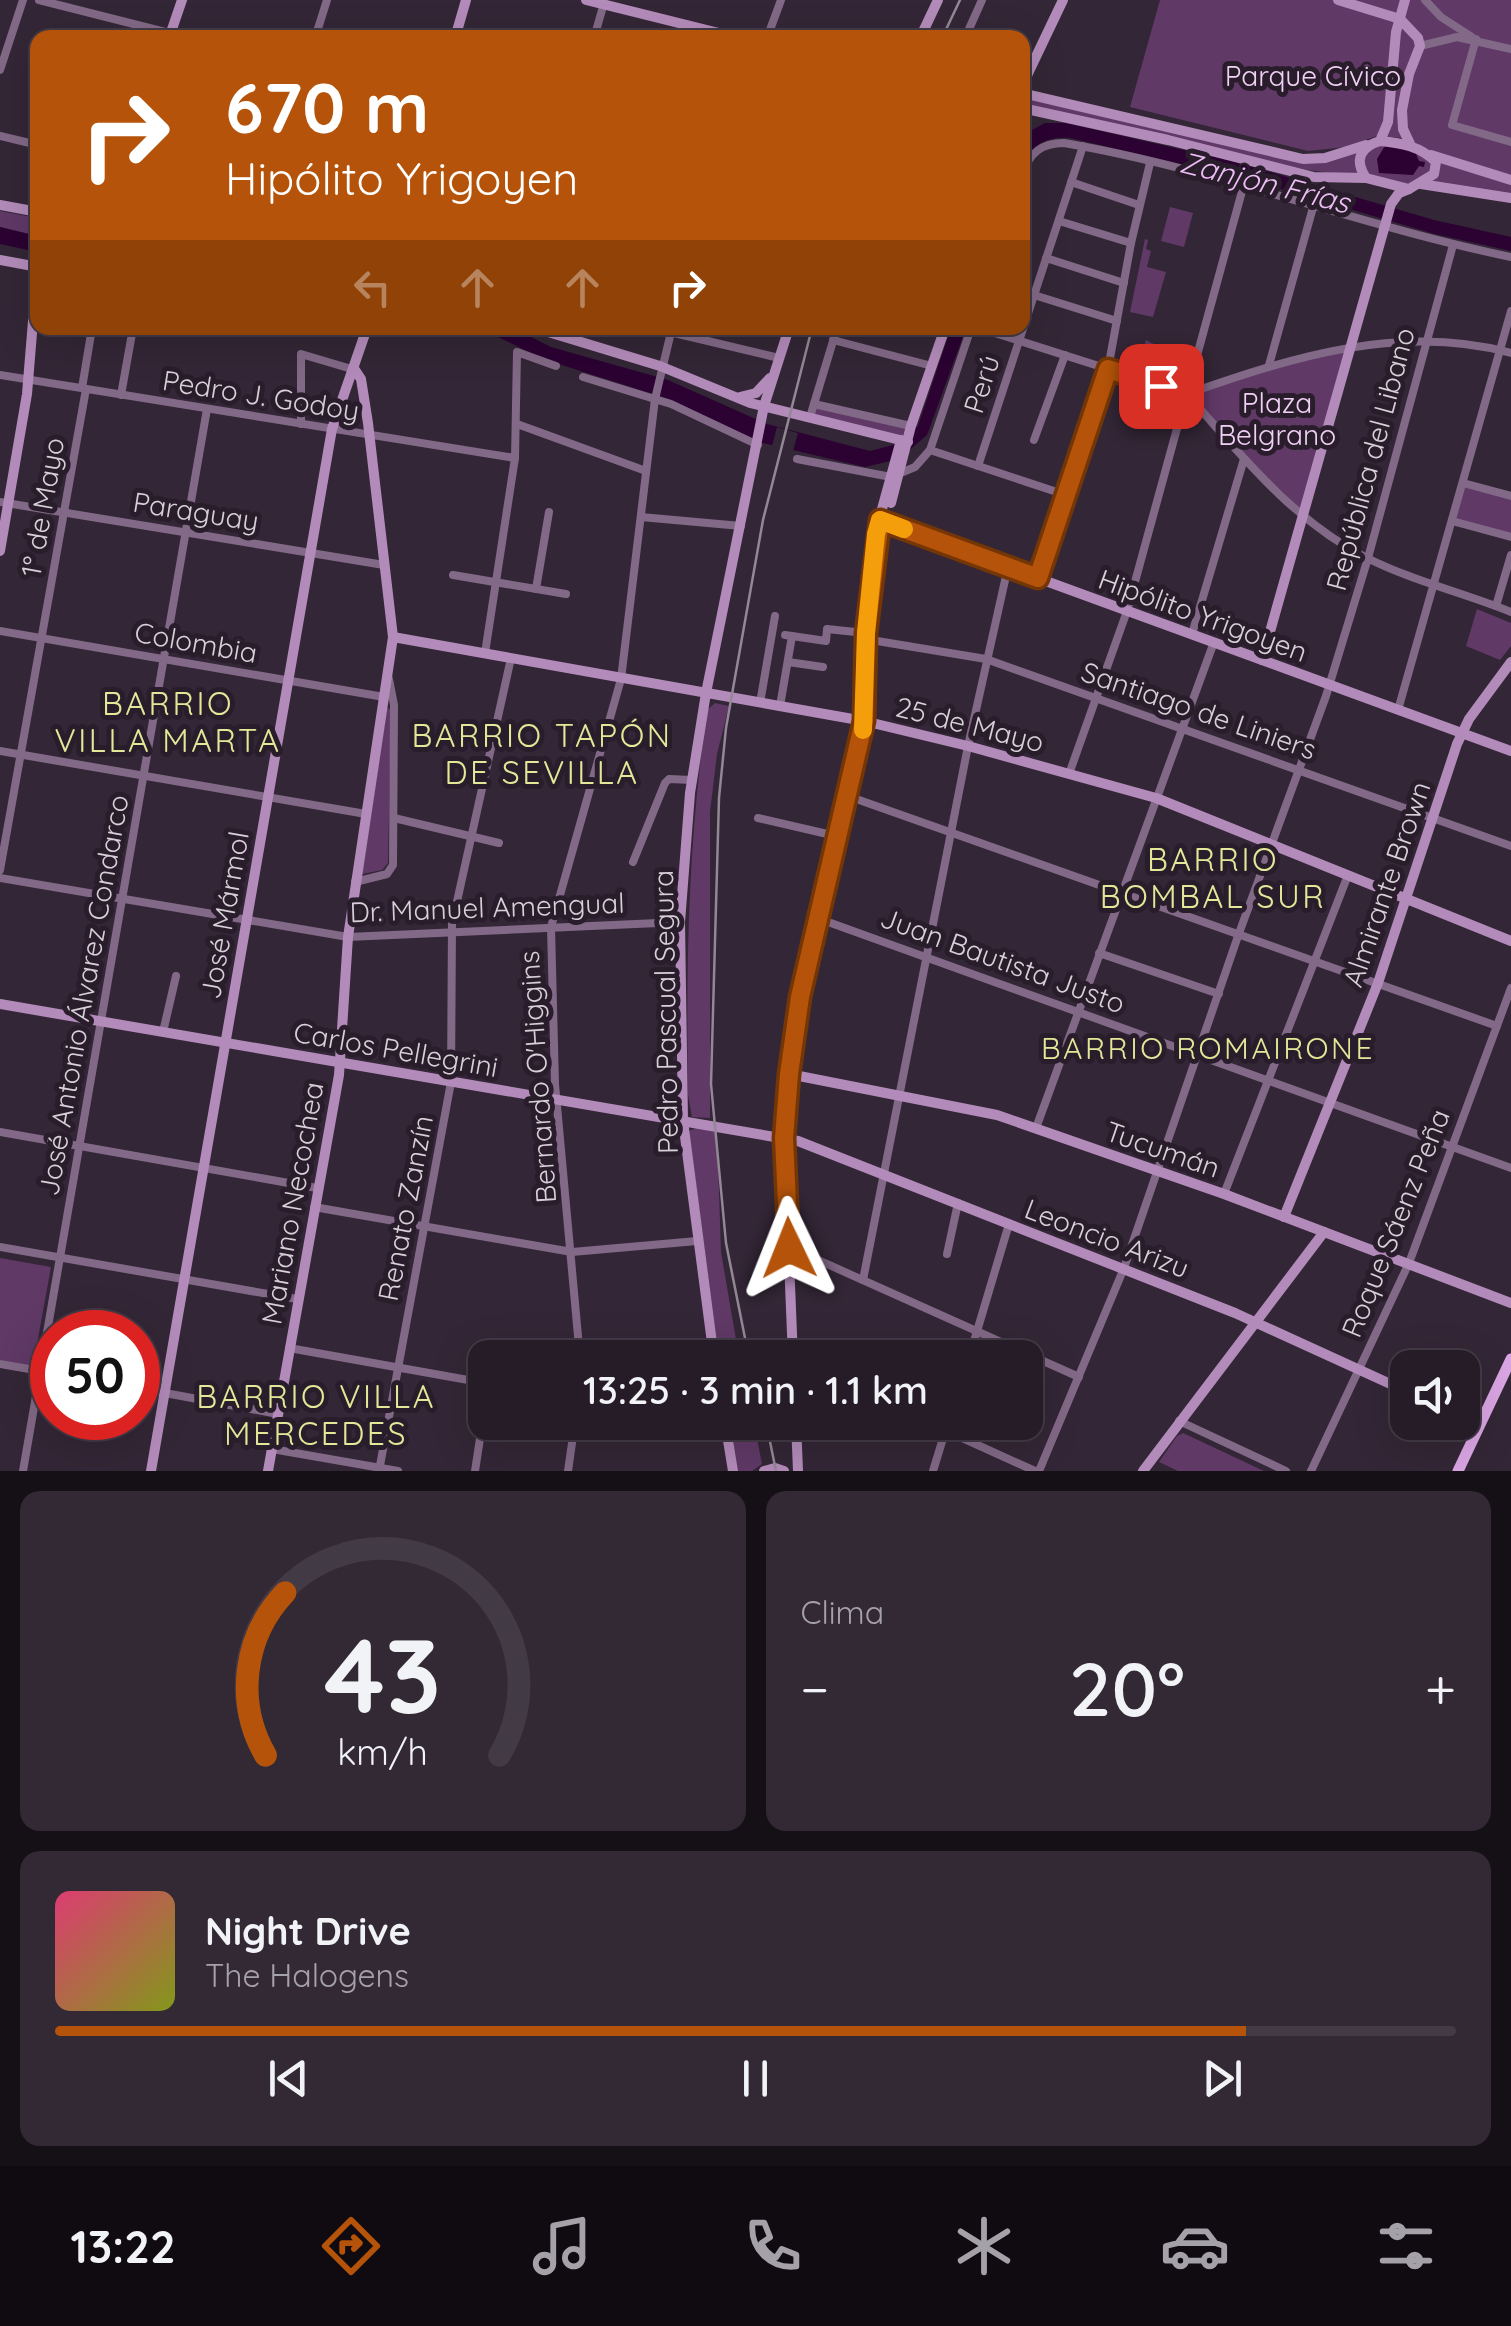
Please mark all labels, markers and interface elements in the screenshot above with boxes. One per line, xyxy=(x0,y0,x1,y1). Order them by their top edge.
park label: Parque Cívico xyxy=(1225,58,1401,93)
text: 670 m xyxy=(225,63,429,151)
icon: right xyxy=(60,70,190,200)
water label: Zanjón Frías xyxy=(1176,143,1356,222)
text: Hipólito Yrigoyen xyxy=(225,150,578,206)
icon: left xyxy=(345,260,400,315)
icon: ahead xyxy=(450,260,505,315)
icon: ahead xyxy=(555,260,610,315)
icon: right xyxy=(660,260,715,315)
street label: República del Libano xyxy=(1318,324,1422,594)
pin xyxy=(1119,344,1204,429)
street label: Perú xyxy=(955,351,1007,417)
icon: arrive xyxy=(1134,359,1189,414)
street label: Pedro J. Godoy xyxy=(160,362,362,428)
park label: Plaza Belgrano xyxy=(1218,385,1336,452)
street label: 1° de Mayo xyxy=(13,435,71,579)
street label: Paraguay xyxy=(131,484,261,538)
street label: Hipólito Yrigoyen xyxy=(1094,561,1312,669)
street label: Colombia xyxy=(132,614,260,670)
street label: Santiago de Liniers xyxy=(1077,653,1321,767)
district label: BARRIO VILLA MARTA xyxy=(55,683,281,760)
street label: 25 de Mayo xyxy=(892,689,1048,759)
district label: BARRIO TAPÓN DE SEVILLA xyxy=(412,715,672,792)
street label: Almirante Brown xyxy=(1334,777,1438,991)
street label: José Antonio Álvarez Condarco xyxy=(30,792,136,1198)
street label: José Mármol xyxy=(192,829,256,1001)
district label: BARRIO BOMBAL SUR xyxy=(1100,839,1326,916)
street label: Pedro Pascual Segura xyxy=(645,870,685,1154)
street label: Dr. Manuel Amengual xyxy=(349,885,625,929)
street label: Juan Bautista Justo xyxy=(876,899,1130,1021)
street label: Bernardo O'Higgins xyxy=(511,950,563,1204)
street label: Carlos Pellegrini xyxy=(291,1014,501,1084)
district label: BARRIO ROMAIRONE xyxy=(1041,1029,1375,1067)
street label: Mariano Necochea xyxy=(253,1079,331,1327)
street label: Roque Sáenz Peña xyxy=(1333,1104,1457,1342)
street label: Renato Zanzín xyxy=(370,1112,440,1304)
street label: Tucumán xyxy=(1101,1113,1225,1185)
street label: Leoncio Arizu xyxy=(1020,1191,1194,1285)
position arrow xyxy=(737,1196,841,1300)
speed limit sign: 50 xyxy=(30,1310,160,1440)
map controls xyxy=(1390,1350,1480,1440)
button: sound xyxy=(1390,1350,1480,1440)
text: 13:25 · 3 min · 1.1 km xyxy=(583,1366,928,1414)
district label: BARRIO VILLA MERCEDES xyxy=(196,1376,436,1453)
text: Clima xyxy=(801,1592,884,1632)
text: 43 xyxy=(324,1609,441,1739)
text: 20° xyxy=(1069,1641,1185,1735)
text: − xyxy=(801,1654,829,1723)
text: + xyxy=(1425,1654,1456,1723)
text: km/h xyxy=(337,1729,428,1774)
text: Night Drive xyxy=(205,1907,411,1955)
text: The Halogens xyxy=(205,1955,409,1995)
icon: previous xyxy=(261,2051,316,2106)
icon: pause xyxy=(728,2051,783,2106)
icon: next xyxy=(1195,2051,1250,2106)
icon: directions xyxy=(316,2211,386,2281)
icon: music xyxy=(527,2211,597,2281)
icon: phone xyxy=(738,2211,808,2281)
icon: climate xyxy=(949,2211,1019,2281)
icon: car xyxy=(1160,2211,1230,2281)
icon: filters xyxy=(1371,2211,1441,2281)
text: 13:22 xyxy=(70,2218,176,2274)

